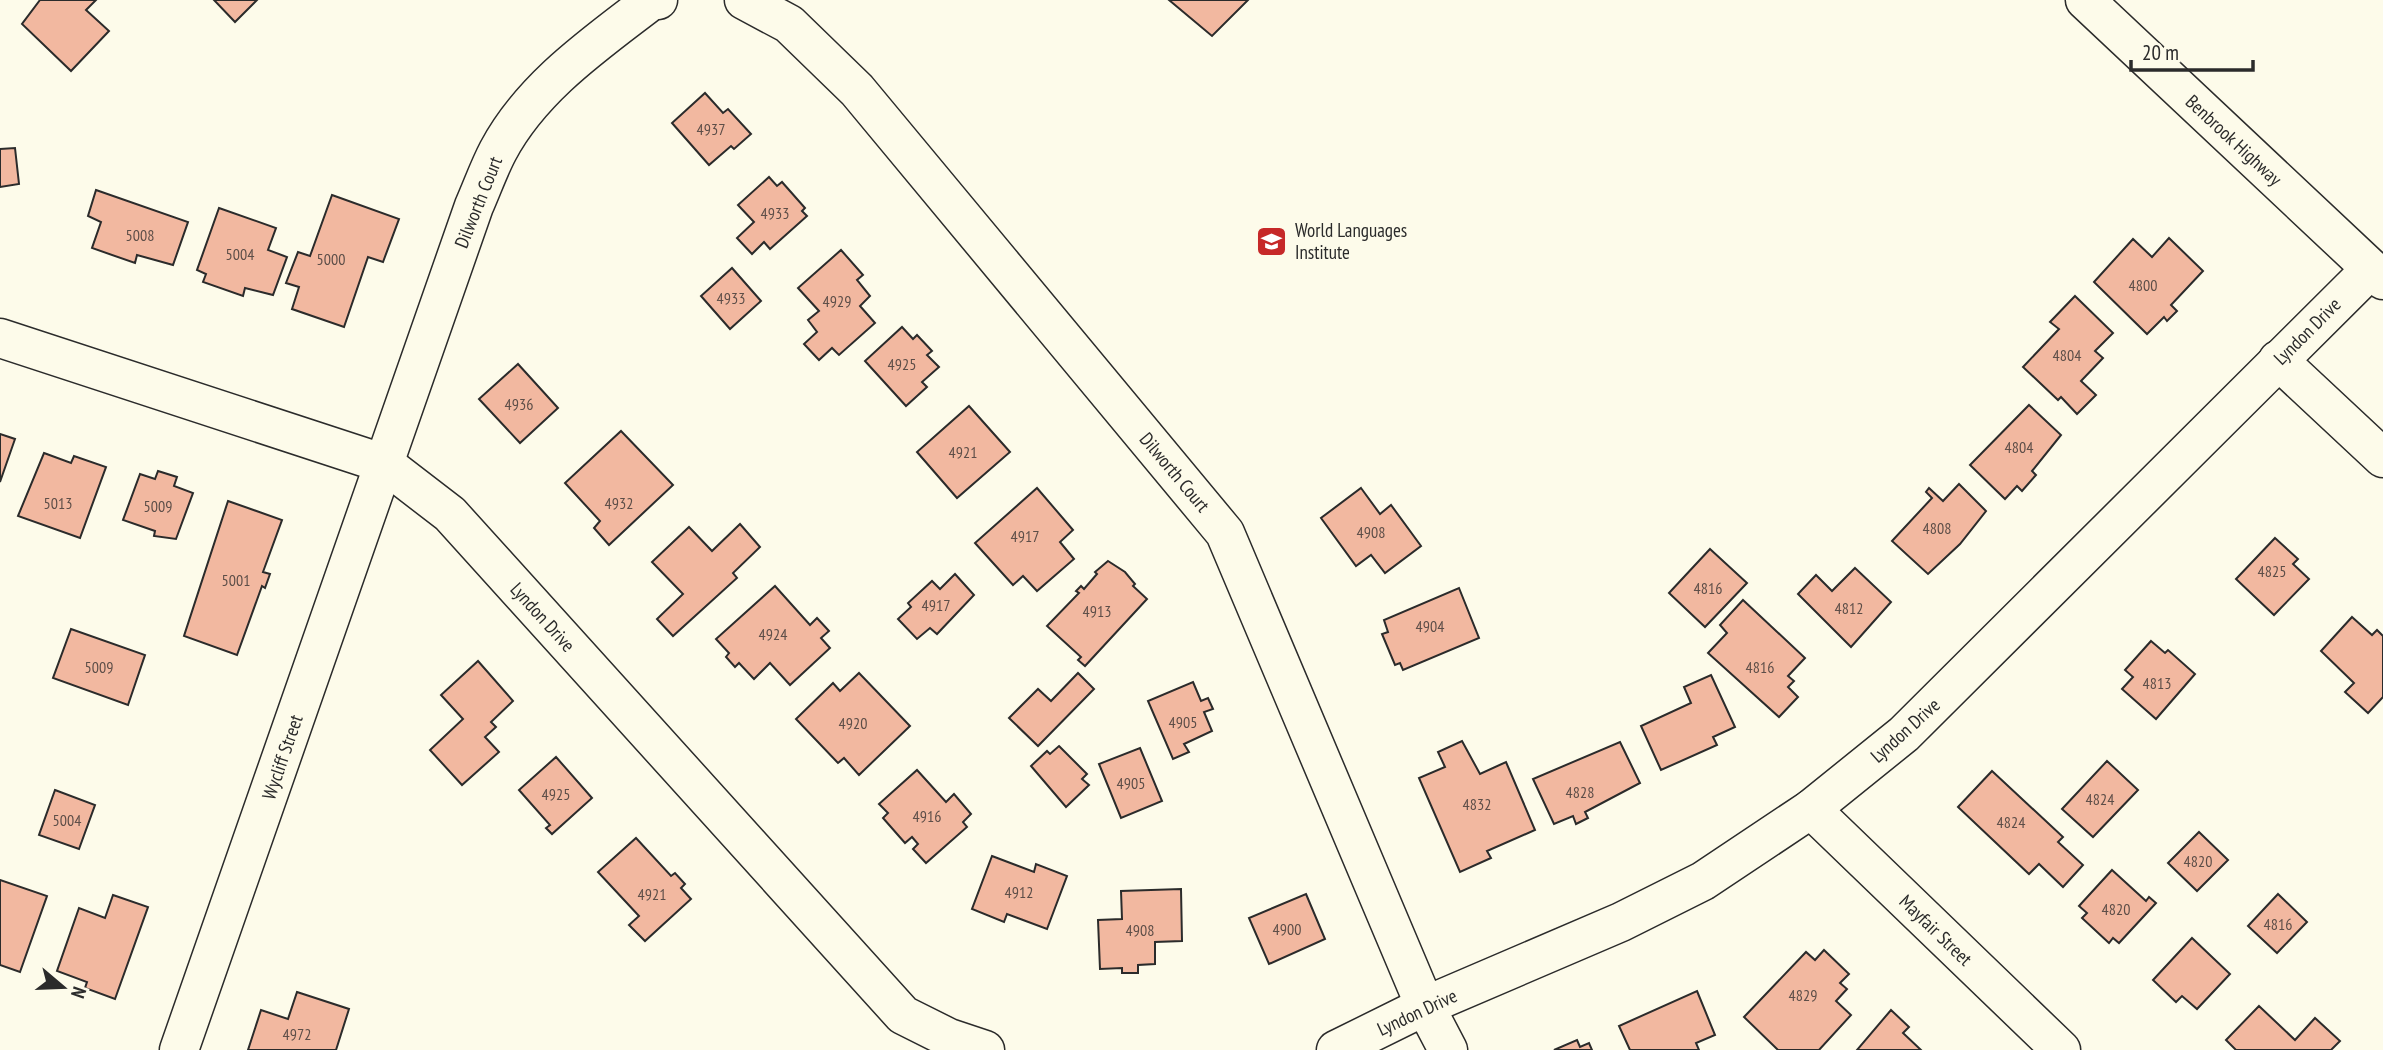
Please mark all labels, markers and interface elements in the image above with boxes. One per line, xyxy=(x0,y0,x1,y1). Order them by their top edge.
scale bar xyxy=(2131,28,2254,72)
text: 20 m xyxy=(2142,39,2179,66)
street label: Benbrook Highway xyxy=(2181,89,2288,191)
house number: 4937 xyxy=(697,119,725,139)
street label: Dilworth Court xyxy=(449,152,508,251)
house number: 4933 xyxy=(761,203,789,223)
place label: World Languages Institute xyxy=(1295,218,1407,264)
school or university icon: World Languages Institute xyxy=(1255,224,1289,258)
house number: 5008 xyxy=(126,225,154,245)
house number: 5004 xyxy=(226,244,254,264)
house number: 5000 xyxy=(317,249,345,269)
house number: 4800 xyxy=(2129,275,2157,295)
house number: 4933 xyxy=(717,288,745,308)
house number: 4929 xyxy=(823,291,851,311)
street label: Lyndon Drive xyxy=(2268,292,2346,370)
house number: 4804 xyxy=(2053,345,2081,365)
house number: 4925 xyxy=(888,354,916,374)
house number: 4936 xyxy=(505,394,533,414)
street label: Dilworth Court xyxy=(1135,427,1216,517)
house number: 4804 xyxy=(2005,437,2033,457)
house number: 4921 xyxy=(949,442,977,462)
house number: 5013 xyxy=(44,493,72,513)
house number: 4932 xyxy=(605,493,633,513)
house number: 5009 xyxy=(144,496,172,516)
house number: 4808 xyxy=(1923,518,1951,538)
house number: 4908 xyxy=(1357,522,1385,542)
house number: 4917 xyxy=(1011,526,1039,546)
house number: 4825 xyxy=(2258,561,2286,581)
house number: 5001 xyxy=(222,570,250,590)
street label: Lyndon Drive xyxy=(506,577,581,657)
house number: 4816 xyxy=(1694,578,1722,598)
house number: 4917 xyxy=(922,595,950,615)
house number: 4812 xyxy=(1835,598,1863,618)
house number: 4913 xyxy=(1083,601,1111,621)
house number: 4904 xyxy=(1416,616,1444,636)
house number: 4924 xyxy=(759,624,787,644)
house number: 5009 xyxy=(85,657,113,677)
house number: 4816 xyxy=(1746,657,1774,677)
house number: 4813 xyxy=(2143,673,2171,693)
street label: Lyndon Drive xyxy=(1865,692,1945,767)
street label: Wycliff Street xyxy=(256,711,308,803)
house number: 4905 xyxy=(1169,712,1197,732)
house number: 4920 xyxy=(839,713,867,733)
house number: 4905 xyxy=(1117,773,1145,793)
house number: 4828 xyxy=(1566,782,1594,802)
house number: 4925 xyxy=(542,784,570,804)
house number: 4824 xyxy=(2086,789,2114,809)
house number: 4832 xyxy=(1463,794,1491,814)
house number: 4916 xyxy=(913,806,941,826)
house number: 5004 xyxy=(53,810,81,830)
house number: 4824 xyxy=(1997,812,2025,832)
house number: 4820 xyxy=(2184,851,2212,871)
house number: 4912 xyxy=(1005,882,1033,902)
house number: 4921 xyxy=(638,884,666,904)
street label: Mayfair Street xyxy=(1895,889,1978,971)
house number: 4820 xyxy=(2102,899,2130,919)
house number: 4816 xyxy=(2264,914,2292,934)
house number: 4900 xyxy=(1273,919,1301,939)
house number: 4908 xyxy=(1126,920,1154,940)
north arrow xyxy=(28,952,98,1022)
street label: Lyndon Drive xyxy=(1373,983,1461,1041)
text: N xyxy=(66,984,92,1001)
house number: 4829 xyxy=(1789,985,1817,1005)
house number: 4972 xyxy=(283,1024,311,1044)

